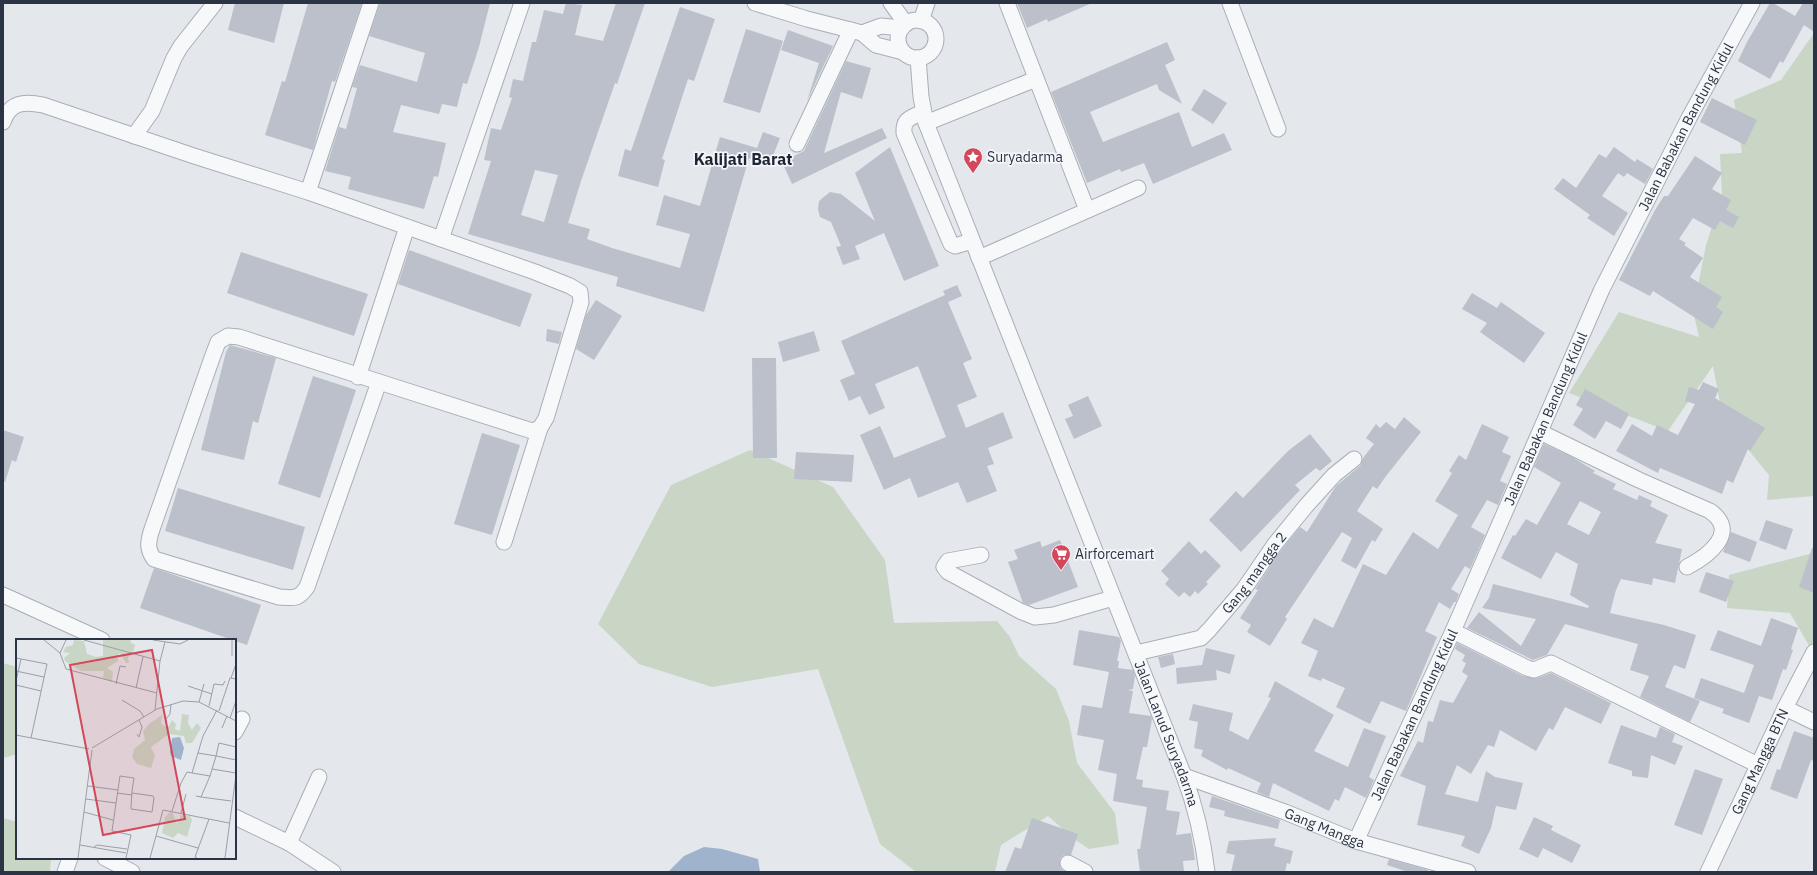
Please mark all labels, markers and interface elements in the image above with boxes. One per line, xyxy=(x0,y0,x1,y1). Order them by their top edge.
street label: Jalan Babakan Bandung Kidul xyxy=(1634,40,1737,214)
place icon: Suryadarma xyxy=(962,146,984,174)
place label: Suryadarma xyxy=(987,148,1064,166)
district label: Kalijati Barat xyxy=(694,149,792,169)
street label: Jalan Babakan Bandung Kidul xyxy=(1500,329,1591,508)
street label: Gang mangga 2 xyxy=(1218,528,1290,617)
supermarket icon: Airforcemart xyxy=(1050,543,1072,571)
place label: Airforcemart xyxy=(1075,545,1155,563)
street label: Jalan Babakan Bandung Kidul xyxy=(1367,626,1462,804)
inset map xyxy=(16,639,236,859)
street label: Jalan Lanud Suryadarma xyxy=(1130,658,1203,809)
street label: Gang Mangga BTN xyxy=(1727,706,1792,817)
street label: Gang Mangga xyxy=(1282,804,1367,852)

